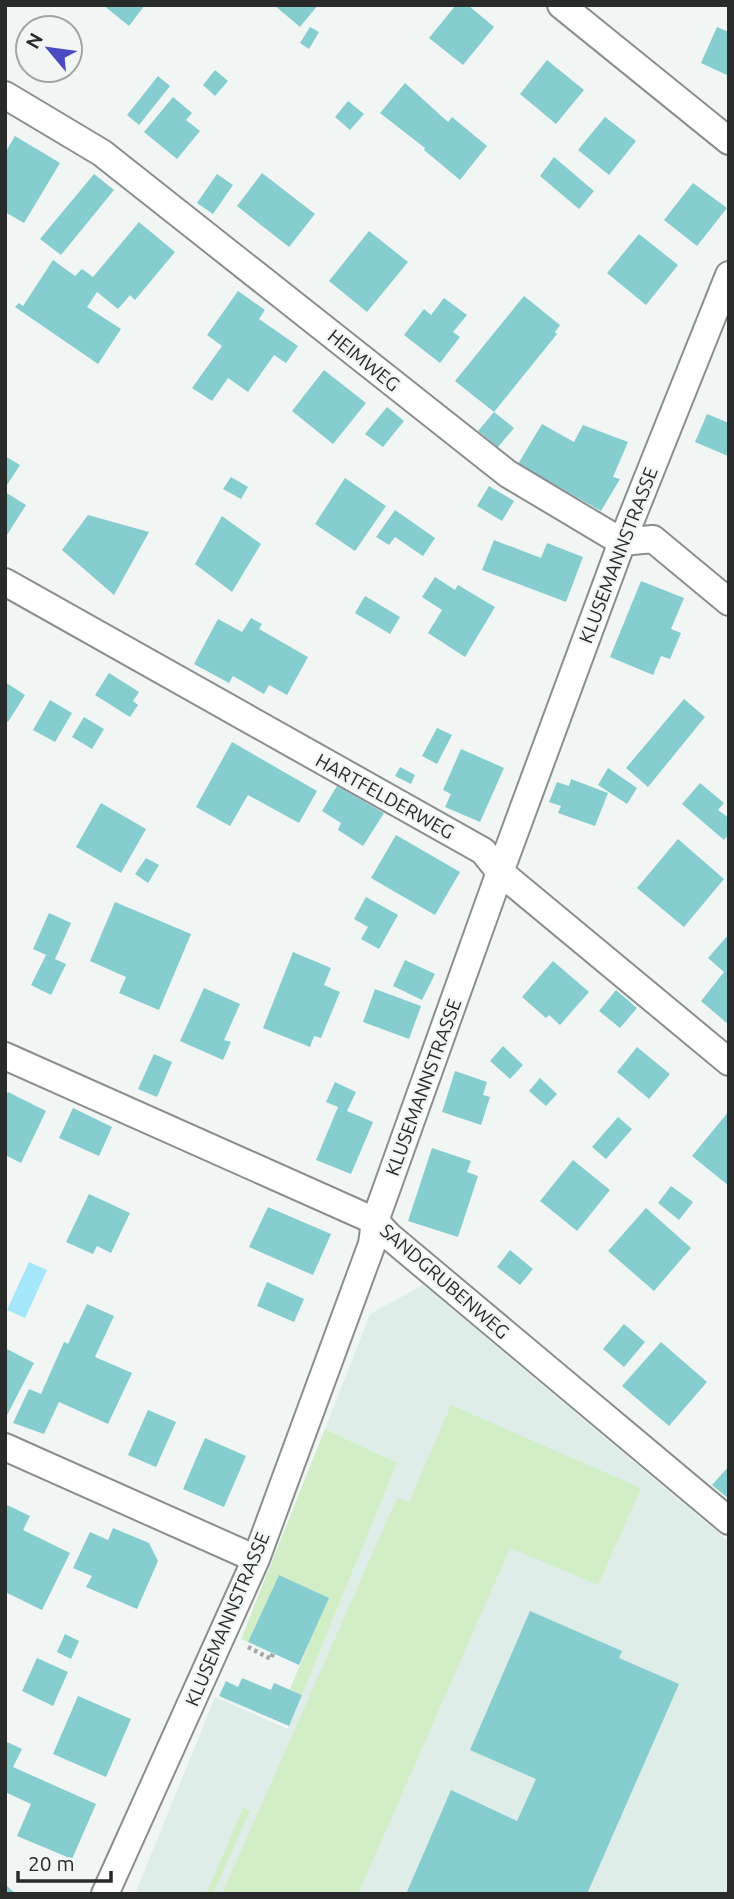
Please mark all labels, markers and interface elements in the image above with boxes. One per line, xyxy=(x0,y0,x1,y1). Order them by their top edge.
north arrow xyxy=(14,14,84,84)
text: N xyxy=(21,29,47,52)
street label: HEIMWEG xyxy=(324,324,404,396)
street label: KLUSEMANNSTRASSE xyxy=(574,464,662,646)
street label: HARTFELDERWEG xyxy=(312,749,458,843)
street label: KLUSEMANNSTRASSE xyxy=(381,995,465,1179)
street label: SANDGRUBENWEG xyxy=(376,1219,514,1343)
street label: KLUSEMANNSTRASSE xyxy=(180,1529,274,1709)
scale bar xyxy=(18,1840,110,1884)
text: 20 m xyxy=(28,1851,75,1875)

